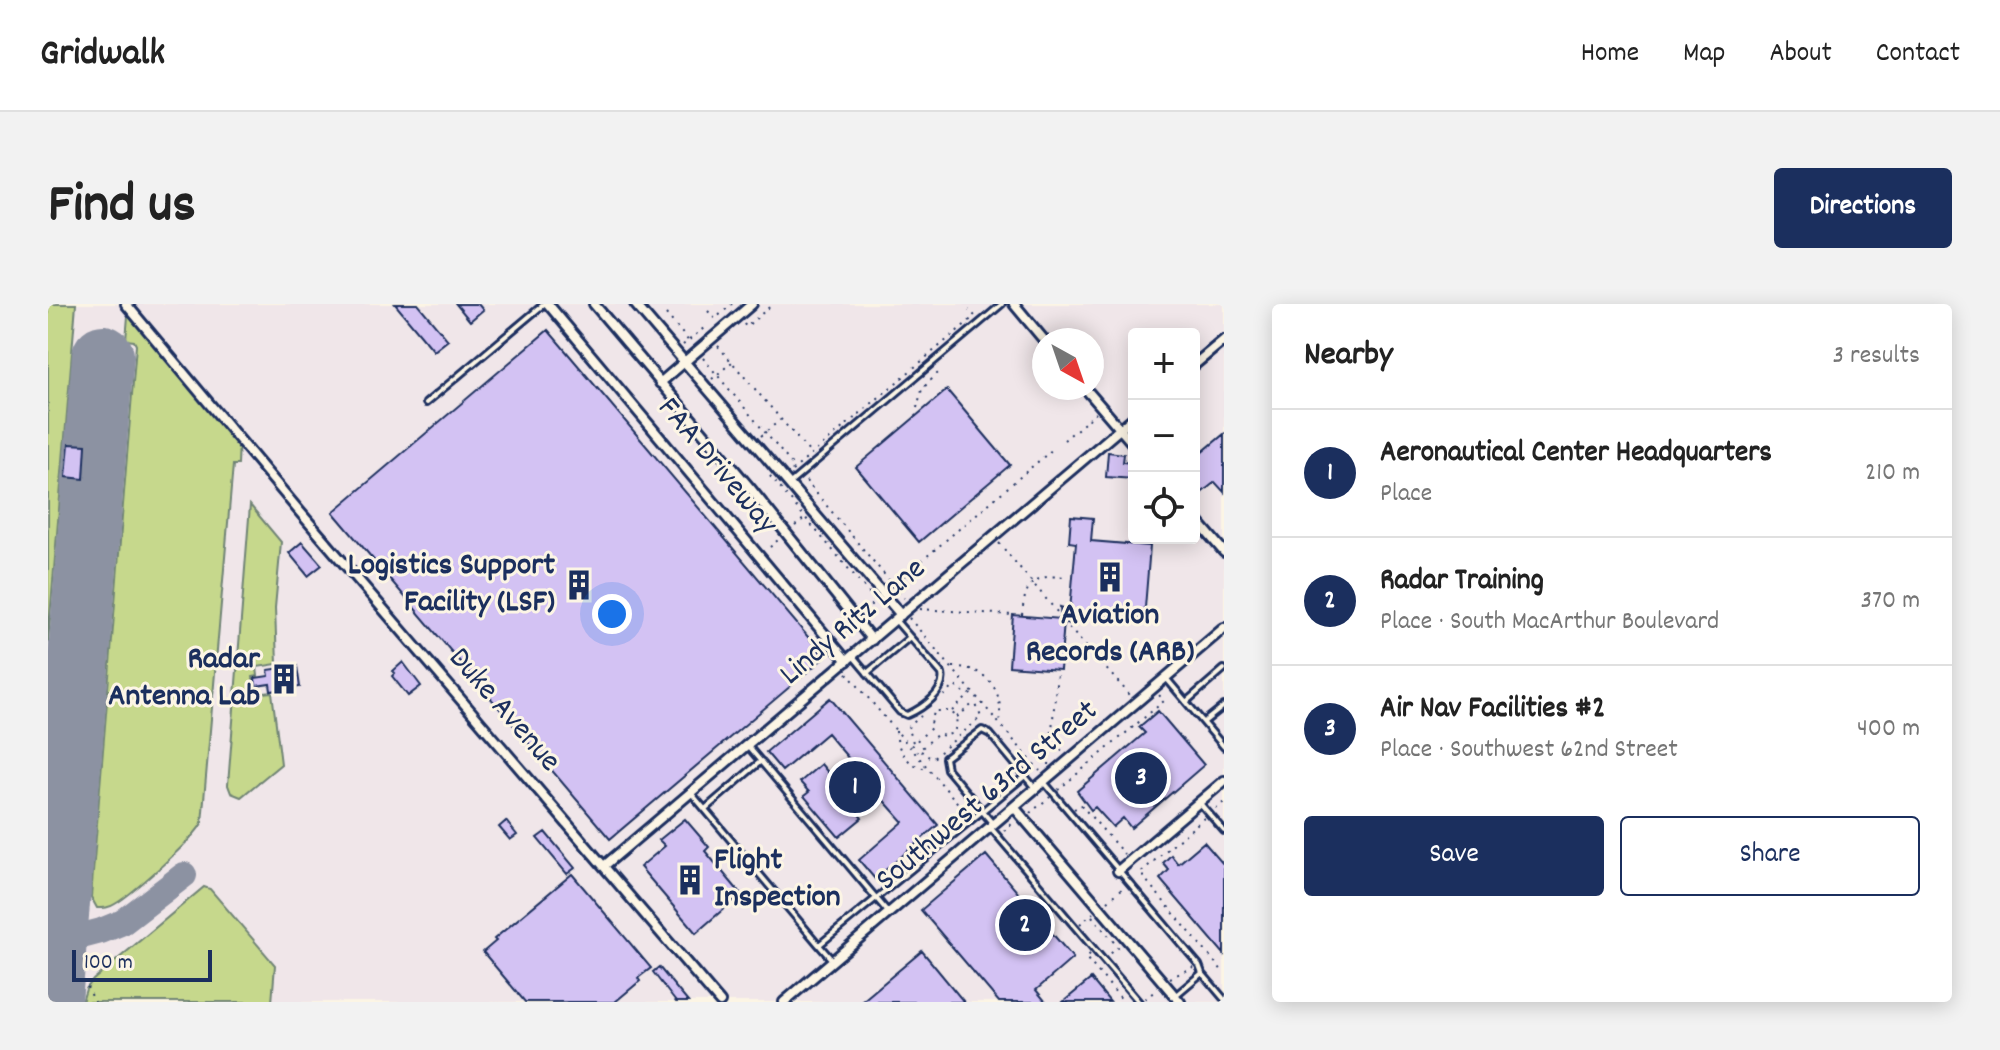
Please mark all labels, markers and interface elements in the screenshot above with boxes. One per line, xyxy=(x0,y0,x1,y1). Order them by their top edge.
text: Gridwalk xyxy=(40,28,165,83)
text: Home xyxy=(1581,35,1639,75)
text: Map xyxy=(1683,35,1725,75)
text: About xyxy=(1769,35,1832,75)
text: Contact xyxy=(1876,35,1960,75)
text: Find us xyxy=(48,168,196,248)
button: Directions xyxy=(1774,168,1952,248)
north arrow xyxy=(1032,328,1104,400)
map controls xyxy=(1128,328,1200,544)
button: + xyxy=(1128,328,1200,400)
text: Nearby xyxy=(1304,332,1393,381)
text: 3 results xyxy=(1833,338,1920,375)
street label: FAA Driveway xyxy=(645,388,788,546)
button: − xyxy=(1128,400,1200,472)
text: Aeronautical Center Headquarters xyxy=(1380,433,1772,476)
text: 1 xyxy=(1327,455,1333,492)
text: 210 m xyxy=(1865,455,1920,492)
button: locate xyxy=(1128,472,1200,544)
text: Place xyxy=(1380,476,1432,513)
place label: Logistics Support Facility (LSF) xyxy=(348,544,555,627)
street label: Lindy Ritz Lane xyxy=(771,548,937,698)
building icon: Aviation Records (ARB) xyxy=(1093,560,1127,594)
text: Radar Training xyxy=(1380,561,1544,604)
building icon: Logistics Support Facility (LSF) xyxy=(562,568,596,602)
text: 2 xyxy=(1324,583,1336,620)
text: 370 m xyxy=(1861,583,1920,620)
your location xyxy=(592,594,632,634)
place label: Aviation Records (ARB) xyxy=(1026,594,1194,677)
text: Place · South MacArthur Boulevard xyxy=(1380,604,1719,641)
place label: Radar Antenna Lab xyxy=(108,638,261,721)
street label: Duke Avenue xyxy=(436,638,570,784)
building icon: Radar Antenna Lab xyxy=(267,662,301,696)
text: Air Nav Facilities #2 xyxy=(1380,689,1605,732)
street label: Southwest 63rd Street xyxy=(867,690,1109,904)
text: 3 xyxy=(1324,711,1336,748)
text: 400 m xyxy=(1857,711,1920,748)
text: Place · Southwest 62nd Street xyxy=(1380,732,1678,769)
pin: 3 xyxy=(1115,748,1167,808)
pin: 1 xyxy=(829,757,881,817)
button: Save xyxy=(1304,816,1604,896)
button: Share xyxy=(1620,816,1920,896)
place label: Flight Inspection xyxy=(714,839,841,922)
building icon: Flight Inspection xyxy=(673,863,707,897)
pin: 2 xyxy=(999,895,1051,955)
scale bar xyxy=(72,946,212,982)
text: 100 m xyxy=(84,948,133,979)

